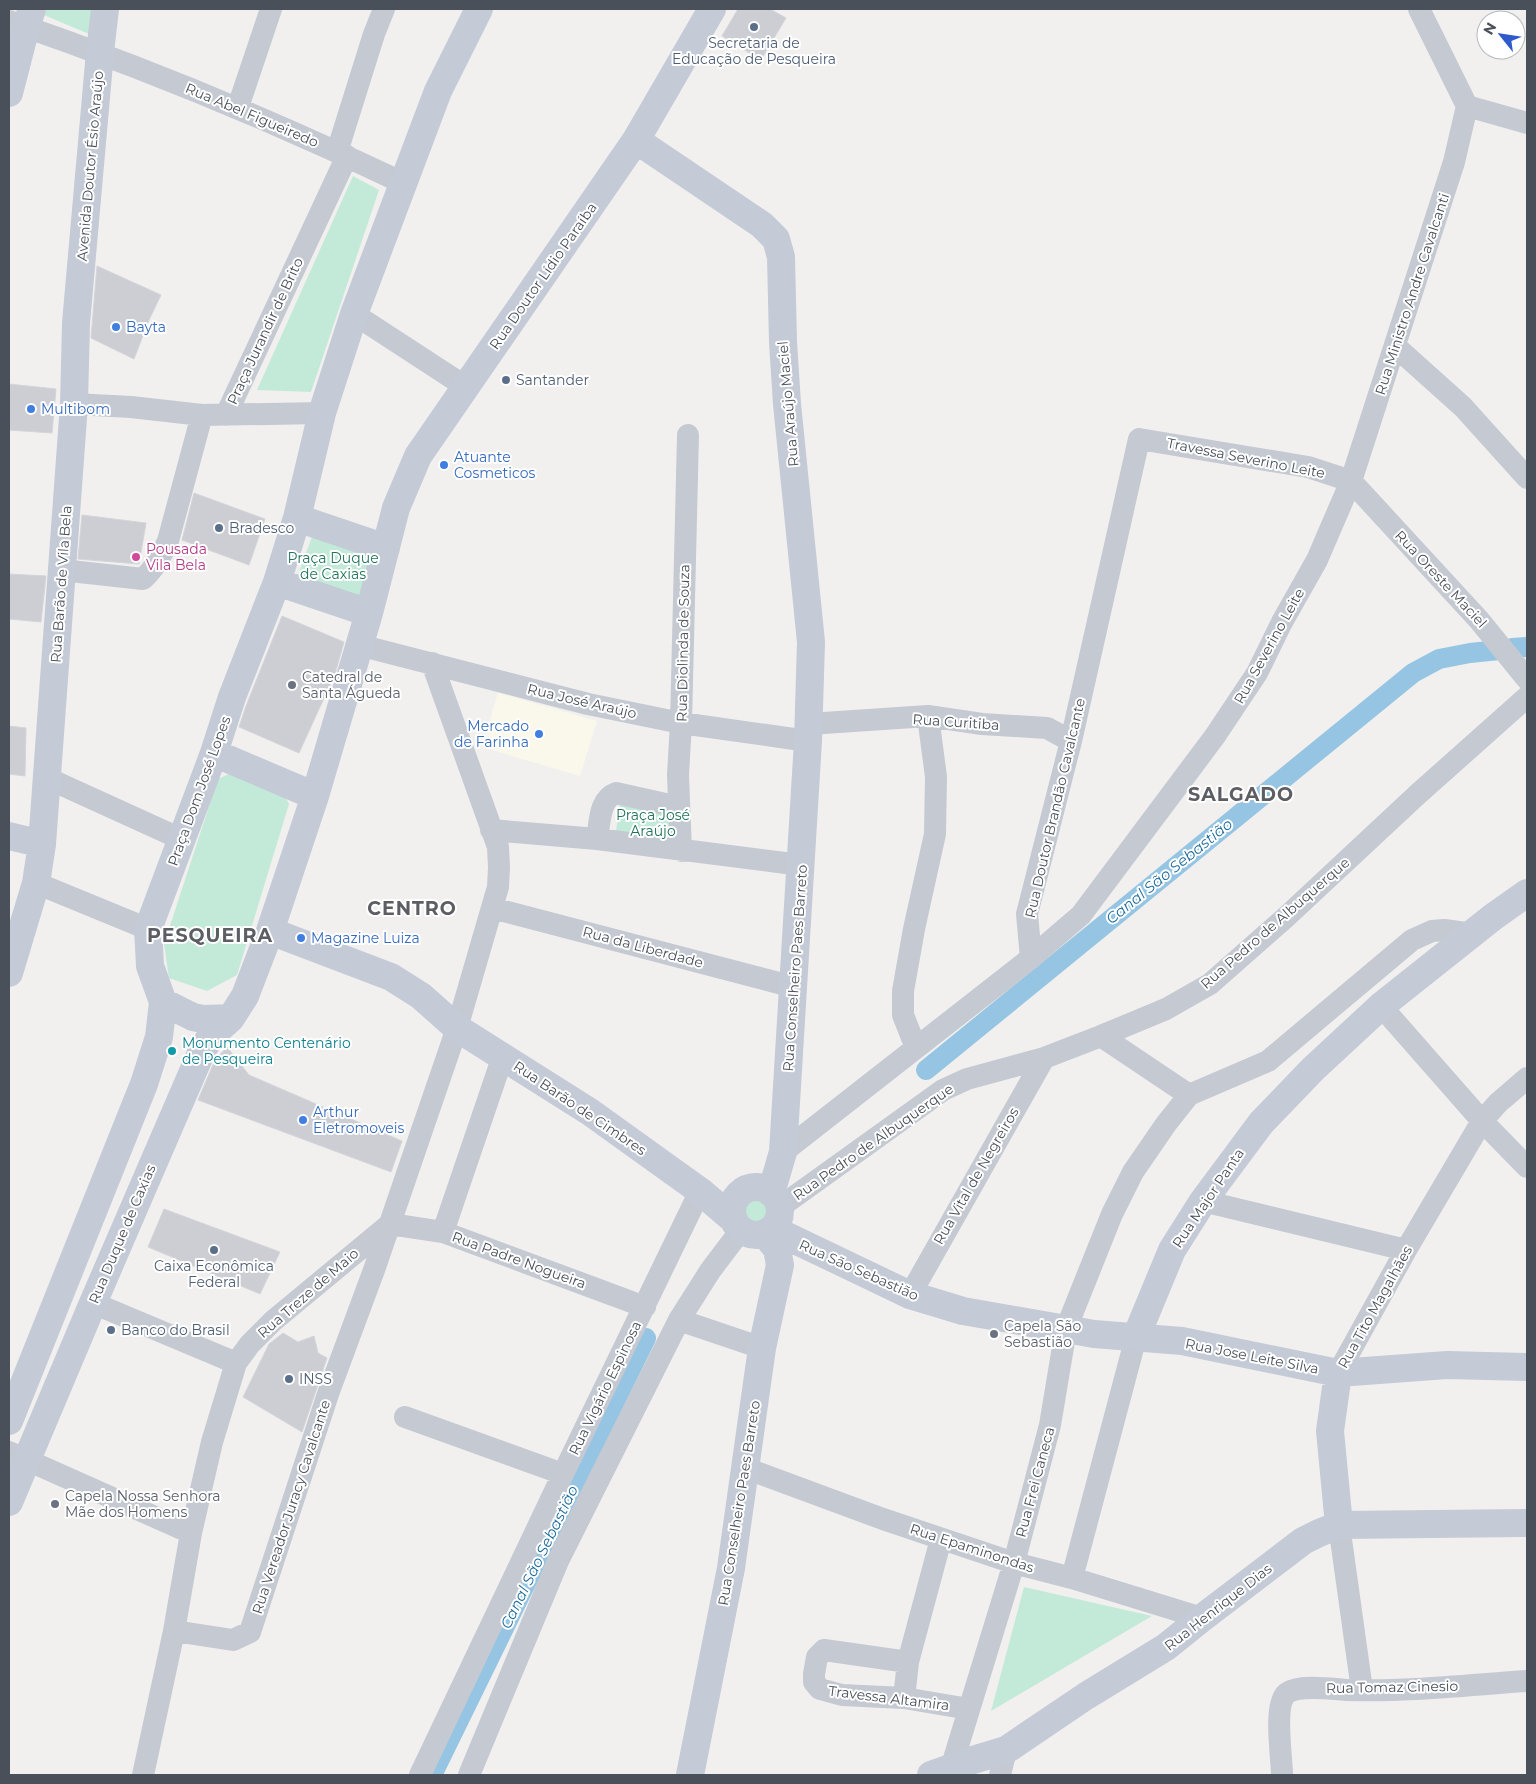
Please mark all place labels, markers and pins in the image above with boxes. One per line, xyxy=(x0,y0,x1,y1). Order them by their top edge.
marker: Secretaria de Educação de Pesqueira xyxy=(748,21,760,33)
place label: Secretaria de Educação de Pesqueira xyxy=(672,34,836,68)
place label: Bayta xyxy=(126,318,166,336)
marker: Bayta xyxy=(110,321,122,333)
place label: Santander xyxy=(516,371,589,389)
marker: Santander xyxy=(500,374,512,386)
place label: Multibom xyxy=(41,400,110,418)
marker: Multibom xyxy=(25,403,37,415)
place label: Atuante Cosmeticos xyxy=(454,448,536,482)
marker: Atuante Cosmeticos xyxy=(438,459,450,471)
place label: Bradesco xyxy=(229,519,294,537)
marker: Bradesco xyxy=(213,522,225,534)
place label: Pousada Vila Bela xyxy=(146,540,207,574)
marker: Pousada Vila Bela xyxy=(130,551,142,563)
place label: Catedral de Santa Águeda xyxy=(302,668,401,702)
marker: Catedral de Santa Águeda xyxy=(286,679,298,691)
place label: Mercado de Farinha xyxy=(454,717,529,751)
marker: Mercado de Farinha xyxy=(533,728,545,740)
place label: Magazine Luiza xyxy=(311,929,420,947)
marker: Magazine Luiza xyxy=(295,932,307,944)
place label: Monumento Centenário de Pesqueira xyxy=(182,1034,351,1068)
marker: Monumento Centenário de Pesqueira xyxy=(166,1045,178,1057)
place label: Arthur Eletromoveis xyxy=(313,1103,405,1137)
marker: Arthur Eletromoveis xyxy=(297,1114,309,1126)
marker: Caixa Econômica Federal xyxy=(208,1244,220,1256)
place label: Caixa Econômica Federal xyxy=(154,1257,274,1291)
place label: Capela São Sebastião xyxy=(1004,1317,1082,1351)
place label: Banco do Brasil xyxy=(121,1321,230,1339)
marker: Banco do Brasil xyxy=(105,1324,117,1336)
marker: Capela São Sebastião xyxy=(988,1328,1000,1340)
place label: INSS xyxy=(299,1370,332,1388)
marker: INSS xyxy=(283,1373,295,1385)
place label: Capela Nossa Senhora Mãe dos Homens xyxy=(65,1487,221,1521)
marker: Capela Nossa Senhora Mãe dos Homens xyxy=(49,1498,61,1510)

